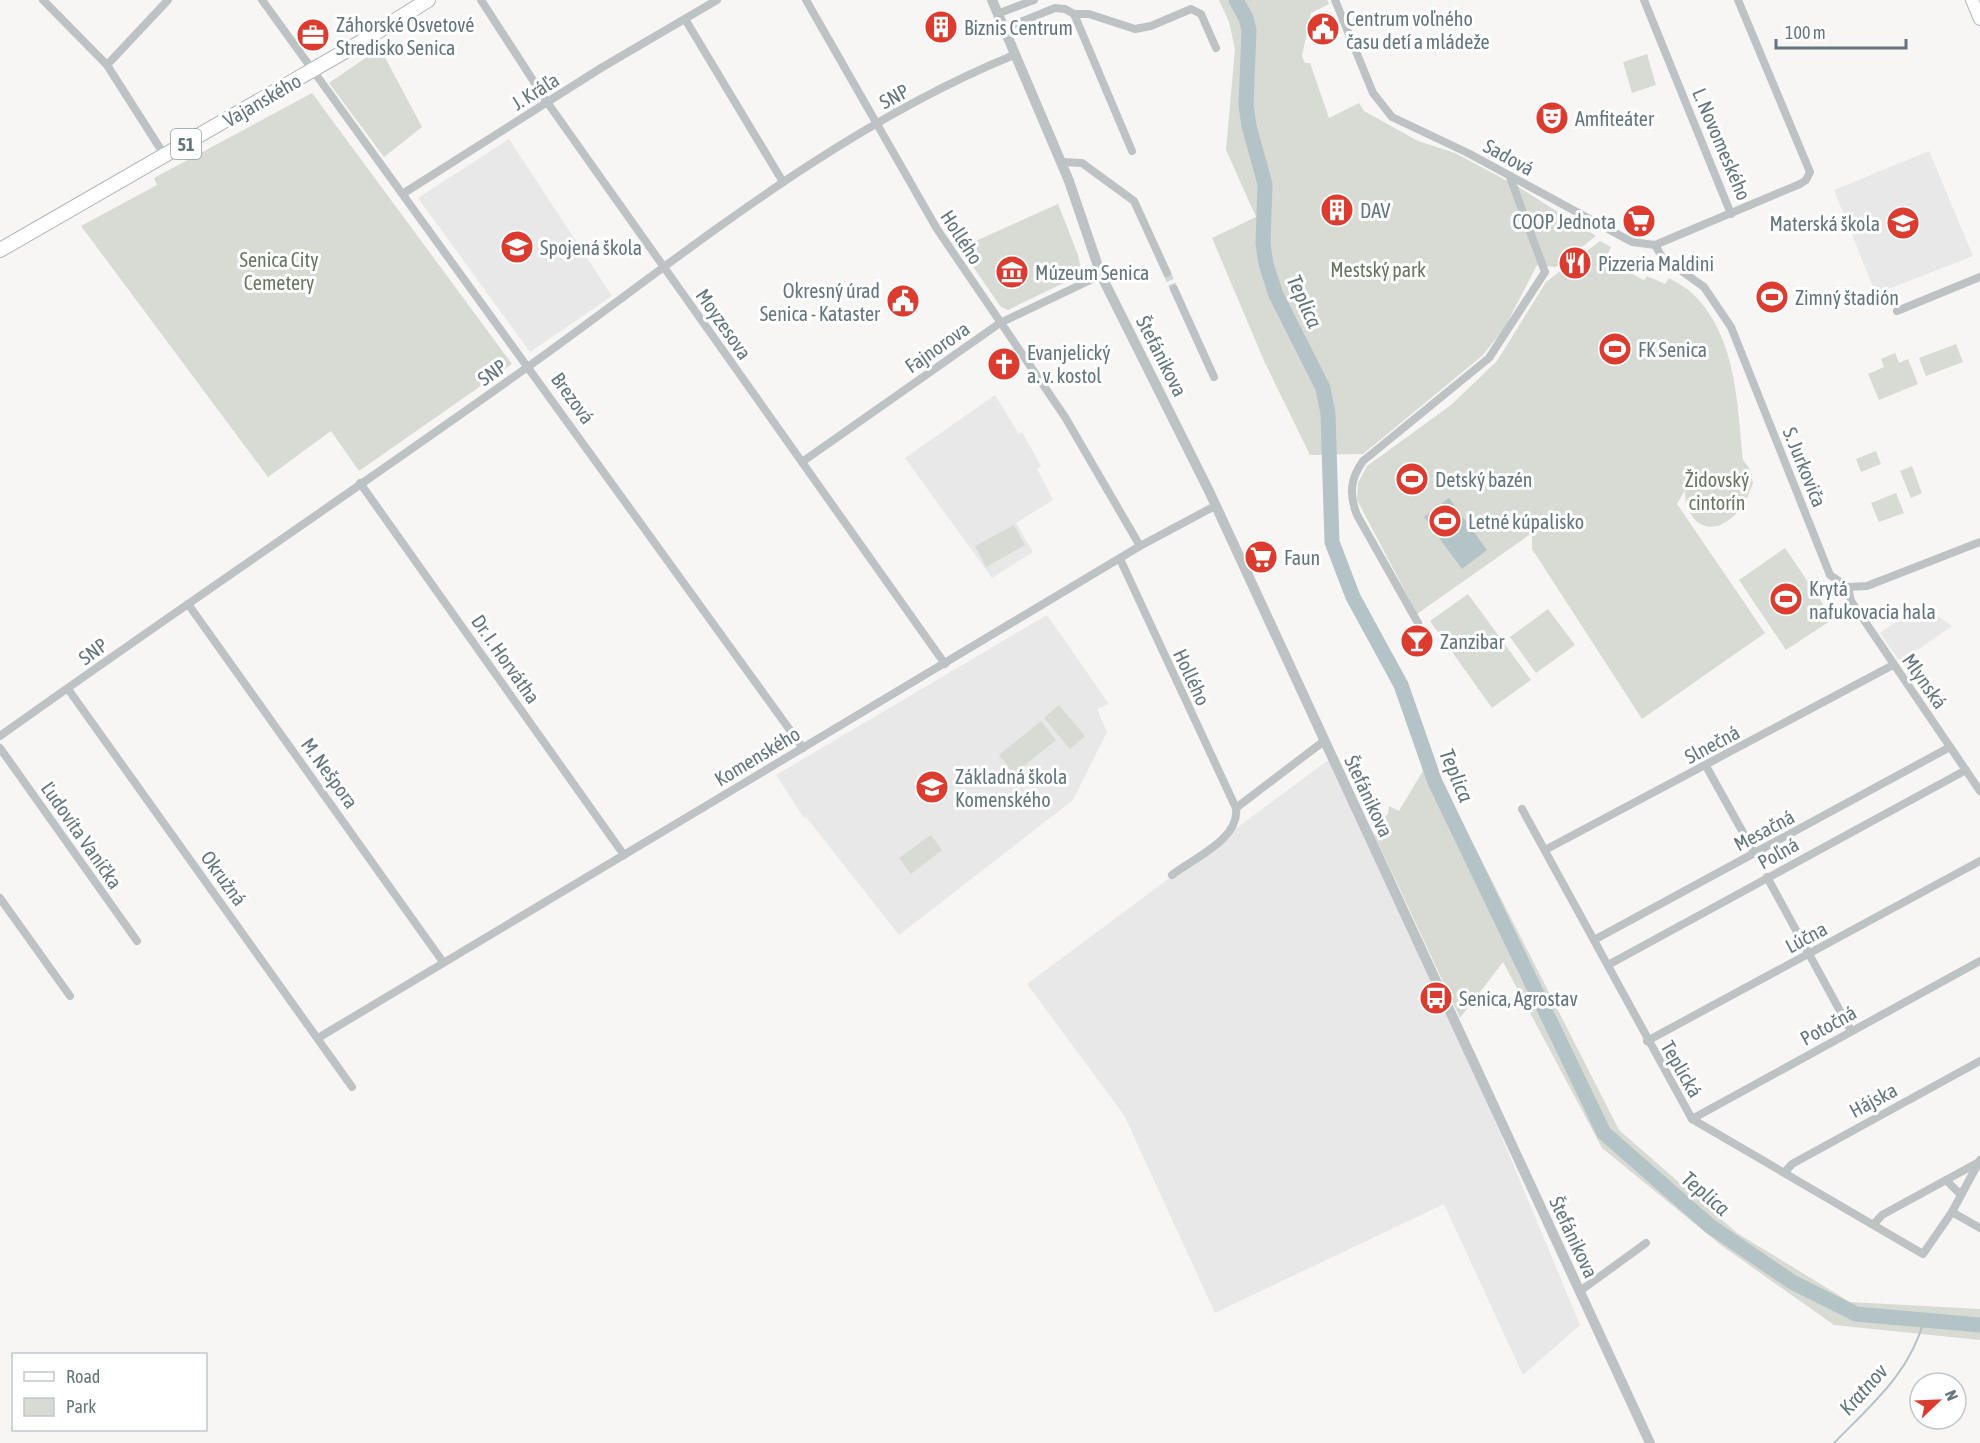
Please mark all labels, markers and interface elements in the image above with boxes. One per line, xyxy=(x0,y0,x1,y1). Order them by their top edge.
place label: Centrum voľného času detí a mládeže xyxy=(1346,7,1490,53)
building icon: Biznis Centrum xyxy=(923,9,959,45)
public building icon: Centrum voľného času detí a mládeže xyxy=(1305,11,1341,47)
scale bar xyxy=(1776,12,1906,50)
place label: Záhorské Osvetové Stredisko Senica xyxy=(336,13,474,59)
place label: Biznis Centrum xyxy=(964,16,1073,39)
office icon: Záhorské Osvetové Stredisko Senica xyxy=(295,17,331,53)
text: 100 m xyxy=(1785,22,1826,43)
street label: J. Kráľa xyxy=(507,68,563,114)
street label: Vajanského xyxy=(219,69,305,131)
street label: SNP xyxy=(875,79,913,113)
street label: L. Novomeského xyxy=(1688,84,1756,204)
theatre icon: Amfiteáter xyxy=(1534,100,1570,136)
place label: Amfiteáter xyxy=(1575,107,1655,130)
road number: 51 xyxy=(171,129,201,159)
street label: Sadová xyxy=(1480,134,1538,180)
building icon: DAV xyxy=(1319,192,1355,228)
place label: DAV xyxy=(1360,199,1391,222)
supermarket icon: COOP Jednota xyxy=(1621,203,1657,239)
school or university icon: Materská škola xyxy=(1885,205,1921,241)
street label: Hollého xyxy=(936,206,988,268)
place label: COOP Jednota xyxy=(1512,210,1616,233)
place label: Materská škola xyxy=(1769,212,1880,235)
school or university icon: Spojená škola xyxy=(499,229,535,265)
place label: Spojená škola xyxy=(540,236,642,259)
restaurant icon: Pizzeria Maldini xyxy=(1557,245,1593,281)
park label: Senica City Cemetery xyxy=(240,248,318,294)
place label: Pizzeria Maldini xyxy=(1598,252,1714,275)
museum icon: Múzeum Senica xyxy=(994,254,1030,290)
park label: Mestský park xyxy=(1330,258,1426,281)
place label: Múzeum Senica xyxy=(1035,261,1149,284)
water label: Teplica xyxy=(1282,271,1328,331)
place label: Okresný úrad Senica - Kataster xyxy=(760,279,881,325)
sports icon: Zimný štadión xyxy=(1754,279,1790,315)
public building icon: Okresný úrad Senica - Kataster xyxy=(885,283,921,319)
street label: Moyzesova xyxy=(691,284,757,364)
place label: Zimný štadión xyxy=(1795,286,1899,309)
street label: Štefánikova xyxy=(1132,312,1192,400)
street label: Fajnorova xyxy=(900,317,974,377)
sports icon: FK Senica xyxy=(1597,331,1633,367)
place label: FK Senica xyxy=(1638,338,1707,361)
place label: Evanjelický a. v. kostol xyxy=(1027,341,1111,387)
church icon: Evanjelický a. v. kostol xyxy=(986,346,1022,382)
street label: SNP xyxy=(473,354,511,390)
street label: Brezová xyxy=(547,368,599,428)
street label: S. Jurkoviča xyxy=(1779,424,1831,510)
sports icon: Detský bazén xyxy=(1394,461,1430,497)
place label: Detský bazén xyxy=(1435,468,1532,491)
park label: Židovský cintorín xyxy=(1685,468,1749,514)
sports icon: Letné kúpalisko xyxy=(1427,503,1463,539)
place label: Letné kúpalisko xyxy=(1468,510,1584,533)
supermarket icon: Faun xyxy=(1243,539,1279,575)
place label: Faun xyxy=(1284,546,1320,569)
place label: Krytá nafukovacia hala xyxy=(1809,577,1936,623)
sports icon: Krytá nafukovacia hala xyxy=(1768,581,1804,617)
street label: Dr. I. Horvátha xyxy=(467,610,545,708)
bar icon: Zanzibar xyxy=(1399,623,1435,659)
place label: Zanzibar xyxy=(1440,630,1506,653)
street label: SNP xyxy=(74,633,112,669)
street label: Hollého xyxy=(1169,645,1215,709)
street label: Mlynská xyxy=(1898,649,1952,713)
street label: Slnečná xyxy=(1681,720,1743,768)
street label: Komenského xyxy=(710,722,804,790)
street label: M. Nešpora xyxy=(297,733,363,813)
water label: Teplica xyxy=(1435,745,1479,805)
street label: Štefánikova xyxy=(1340,752,1398,840)
place label: Základná škola Komenského xyxy=(955,765,1067,811)
school or university icon: Základná škola Komenského xyxy=(914,769,950,805)
street label: Ľudovíta Vaníčka xyxy=(37,777,127,893)
street label: Mesačná xyxy=(1730,805,1798,855)
street label: Poľná xyxy=(1753,832,1803,874)
street label: Okružná xyxy=(196,846,252,910)
street label: Lúčna xyxy=(1781,917,1831,957)
bus stop icon: Senica, Agrostav xyxy=(1418,980,1454,1016)
place label: Senica, Agrostav xyxy=(1459,987,1578,1010)
street label: Potočná xyxy=(1796,1000,1860,1050)
street label: Teplická xyxy=(1657,1037,1707,1101)
street label: Hájska xyxy=(1845,1078,1901,1122)
water label: Teplica xyxy=(1677,1166,1735,1220)
street label: Štefánikova xyxy=(1545,1193,1603,1281)
legend xyxy=(12,1353,207,1431)
water label: Kratnov xyxy=(1834,1358,1892,1419)
text: Road xyxy=(66,1366,100,1387)
north arrow xyxy=(1908,1371,1968,1431)
text: N xyxy=(1942,1387,1962,1403)
text: Park xyxy=(66,1396,96,1417)

